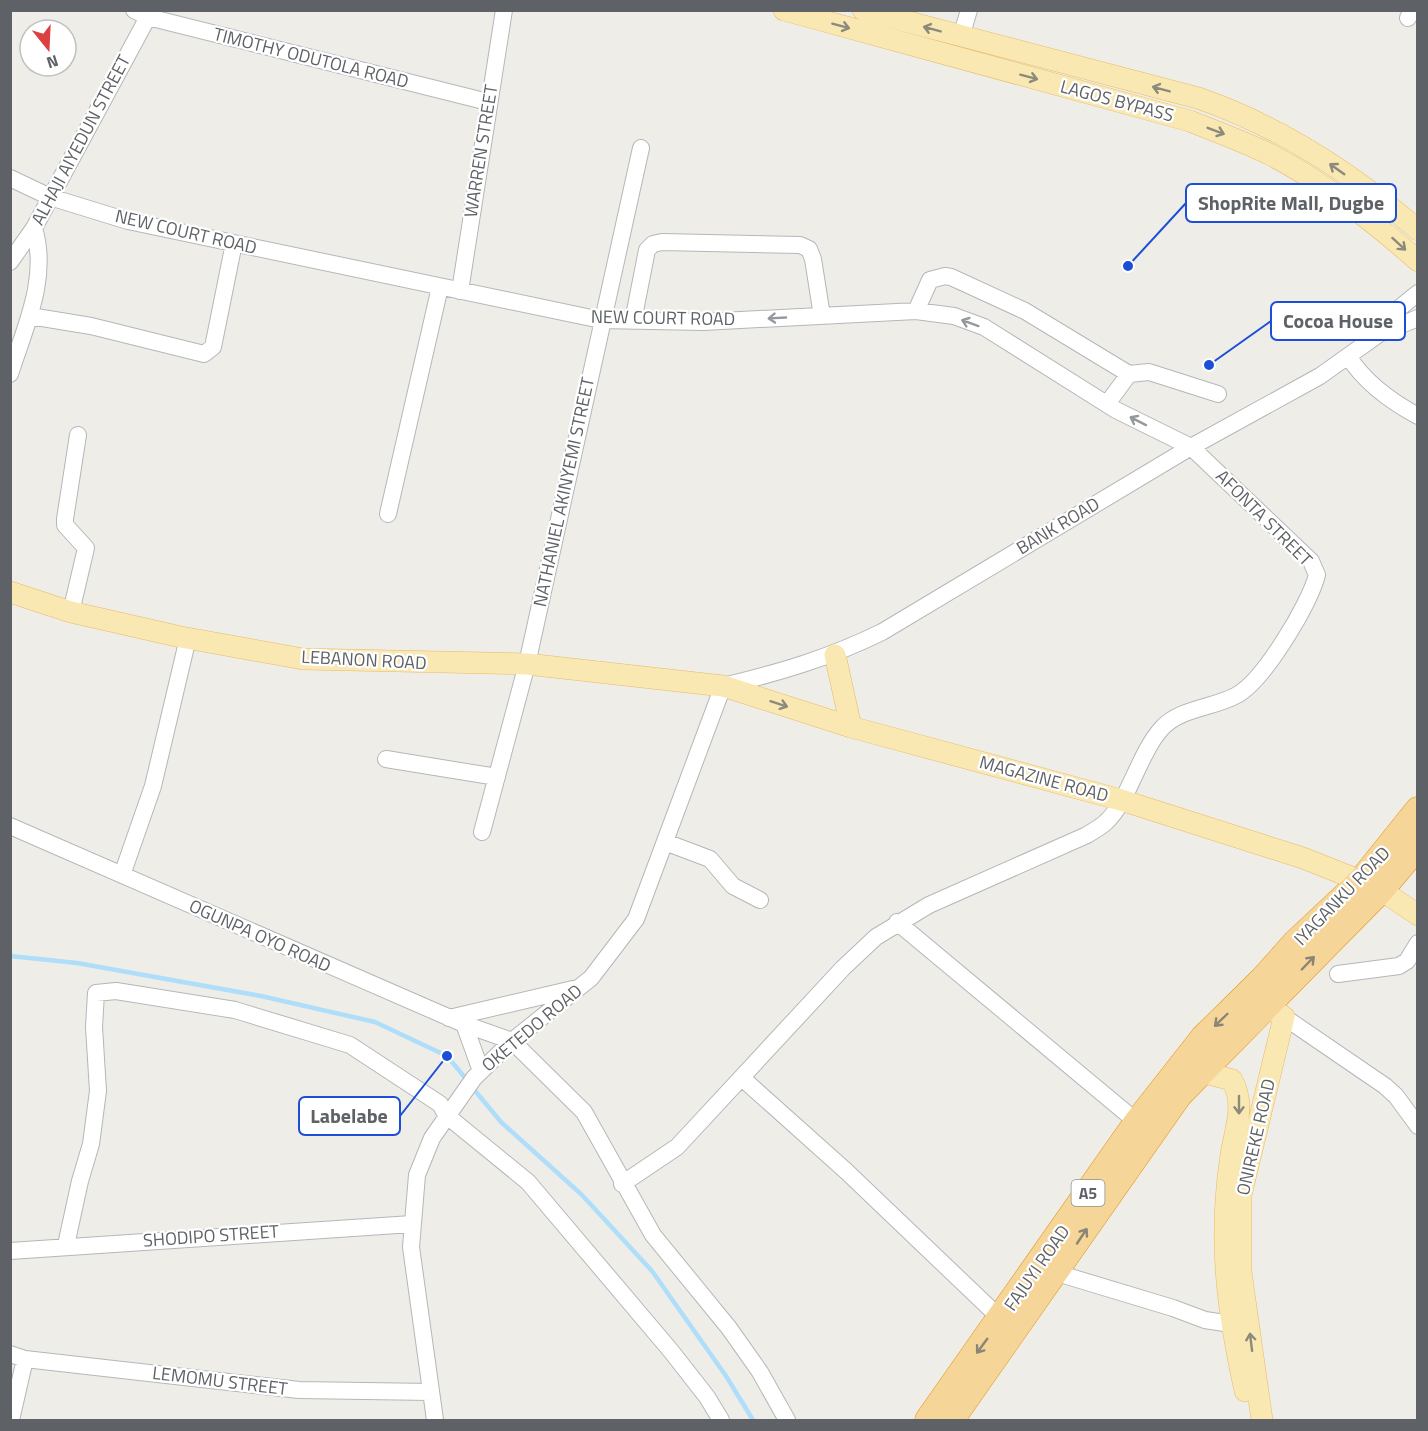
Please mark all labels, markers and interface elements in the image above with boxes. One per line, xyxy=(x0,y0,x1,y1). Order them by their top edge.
north arrow xyxy=(18,18,78,78)
street label: TIMOTHY ODUTOLA ROAD xyxy=(211,20,412,95)
one-way arrow xyxy=(831,21,850,32)
one-way arrow xyxy=(923,22,942,34)
street label: ALHAJI AIYEDUN STREET xyxy=(27,51,135,229)
one-way arrow xyxy=(1019,72,1038,83)
street label: LAGOS BYPASS xyxy=(1057,72,1177,129)
street label: WARREN STREET xyxy=(457,82,504,219)
one-way arrow xyxy=(1152,82,1171,94)
one-way arrow xyxy=(1206,126,1225,137)
one-way arrow xyxy=(1330,163,1346,175)
callout: ShopRite Mall, Dugbe xyxy=(1186,184,1396,222)
text: ShopRite Mall, Dugbe xyxy=(1198,187,1384,218)
street label: NEW COURT ROAD xyxy=(113,202,260,261)
one-way arrow xyxy=(1391,237,1406,251)
callout: Cocoa House xyxy=(1271,302,1405,340)
street label: NEW COURT ROAD xyxy=(591,303,735,332)
text: Cocoa House xyxy=(1283,305,1393,336)
one-way arrow xyxy=(768,313,788,324)
one-way arrow xyxy=(962,316,980,327)
street label: NATHANIEL AKINYEMI STREET xyxy=(526,374,601,609)
one-way arrow xyxy=(1130,415,1148,426)
street label: AFONTA STREET xyxy=(1210,463,1319,572)
street label: BANK ROAD xyxy=(1011,490,1105,561)
street label: LEBANON ROAD xyxy=(301,643,427,676)
one-way arrow xyxy=(769,699,788,710)
street label: MAGAZINE ROAD xyxy=(977,748,1112,809)
street label: IYAGANKU ROAD xyxy=(1287,840,1396,951)
street label: OGUNPA OYO ROAD xyxy=(185,892,336,979)
one-way arrow xyxy=(1300,956,1315,971)
street label: OKETEDO ROAD xyxy=(475,977,588,1078)
one-way arrow xyxy=(1214,1013,1229,1027)
street label: ONIREKE ROAD xyxy=(1229,1076,1282,1198)
one-way arrow xyxy=(1233,1095,1245,1115)
callout: Labelabe xyxy=(299,1097,400,1135)
text: Labelabe xyxy=(310,1100,388,1131)
road number: A5 xyxy=(1072,1180,1104,1206)
street label: SHODIPO STREET xyxy=(142,1217,280,1254)
street label: FAJUYI ROAD xyxy=(997,1219,1076,1316)
one-way arrow xyxy=(1076,1228,1088,1244)
one-way arrow xyxy=(1246,1332,1257,1352)
one-way arrow xyxy=(976,1337,988,1354)
street label: LEMOMU STREET xyxy=(151,1359,290,1402)

